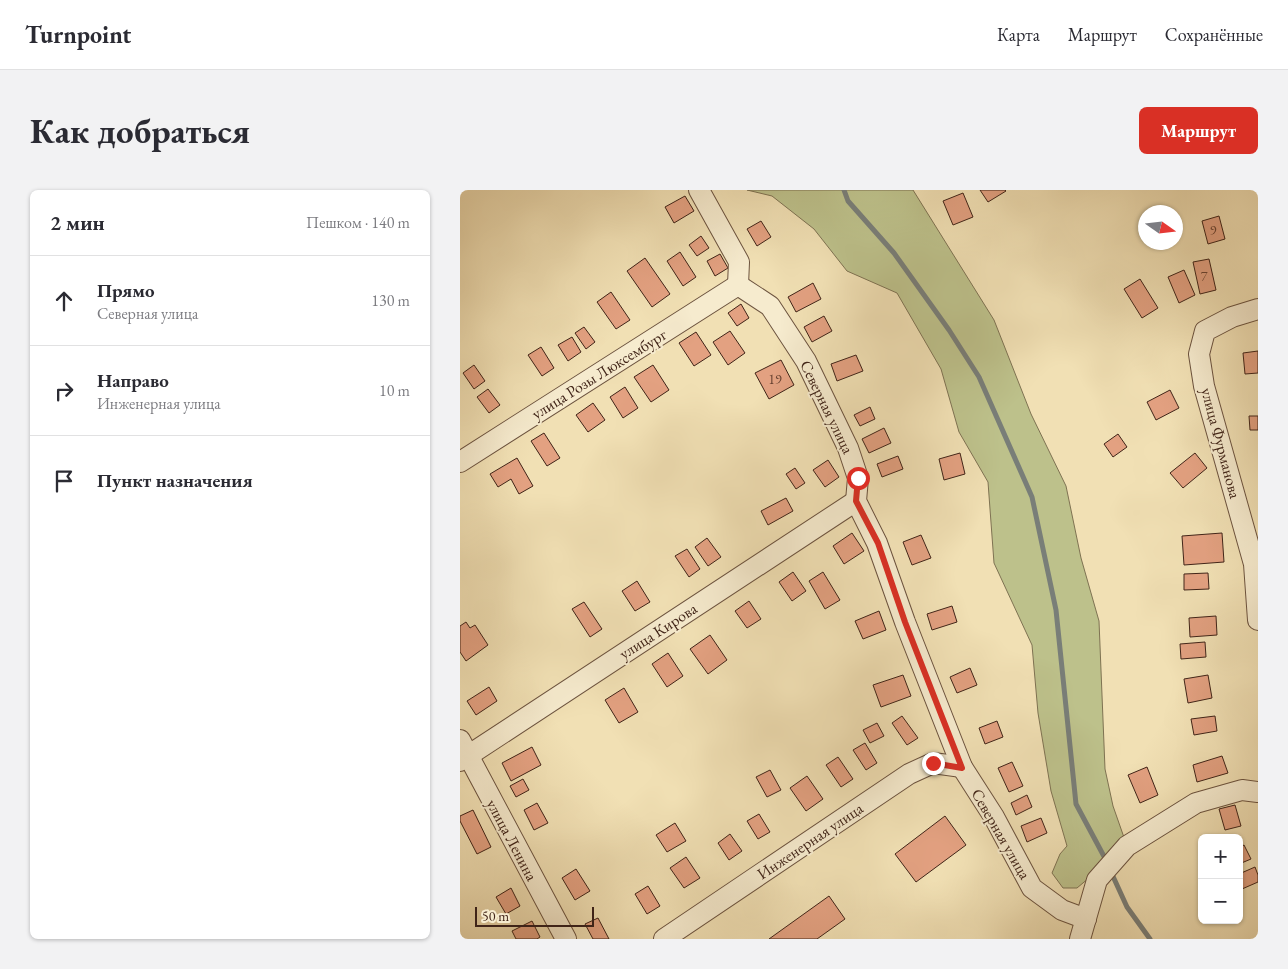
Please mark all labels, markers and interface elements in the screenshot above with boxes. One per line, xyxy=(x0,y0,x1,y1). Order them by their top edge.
text: Turnpoint xyxy=(25,19,131,50)
text: Карта xyxy=(997,23,1040,46)
text: Маршрут xyxy=(1068,23,1137,46)
text: Сохранённые xyxy=(1165,23,1263,46)
button: Маршрут xyxy=(1139,107,1258,154)
text: Как добраться xyxy=(30,108,250,153)
north arrow xyxy=(1138,205,1183,250)
text: 2 мин xyxy=(50,209,105,236)
text: Пешком · 140 m xyxy=(306,212,410,233)
house number: 9 xyxy=(1210,221,1217,239)
house number: 7 xyxy=(1201,267,1208,285)
text: Прямо xyxy=(97,278,155,303)
icon: ahead xyxy=(50,287,78,315)
text: 130 m xyxy=(371,290,410,311)
text: Северная улица xyxy=(97,303,198,324)
street label: улица Розы Люксембург xyxy=(528,324,671,424)
street label: Северная улица xyxy=(795,357,859,458)
text: Направо xyxy=(97,368,169,393)
house number: 19 xyxy=(768,370,782,388)
icon: right xyxy=(50,377,78,405)
text: 10 m xyxy=(379,380,410,401)
street label: улица Фурманова xyxy=(1196,385,1246,501)
text: Инженерная улица xyxy=(97,393,221,414)
icon: arrive xyxy=(50,467,78,495)
route start xyxy=(847,467,870,490)
text: Пункт назначения xyxy=(97,468,253,493)
street label: улица Кирова xyxy=(615,598,702,664)
route end xyxy=(922,752,945,775)
street label: Северная улица xyxy=(967,785,1036,884)
street label: улица Ленина xyxy=(482,795,543,885)
street label: Инженерная улица xyxy=(753,797,868,884)
map controls xyxy=(1198,834,1243,924)
button: + xyxy=(1198,834,1243,879)
button: − xyxy=(1198,879,1243,924)
scale bar xyxy=(475,904,594,927)
text: 50 m xyxy=(482,907,509,925)

